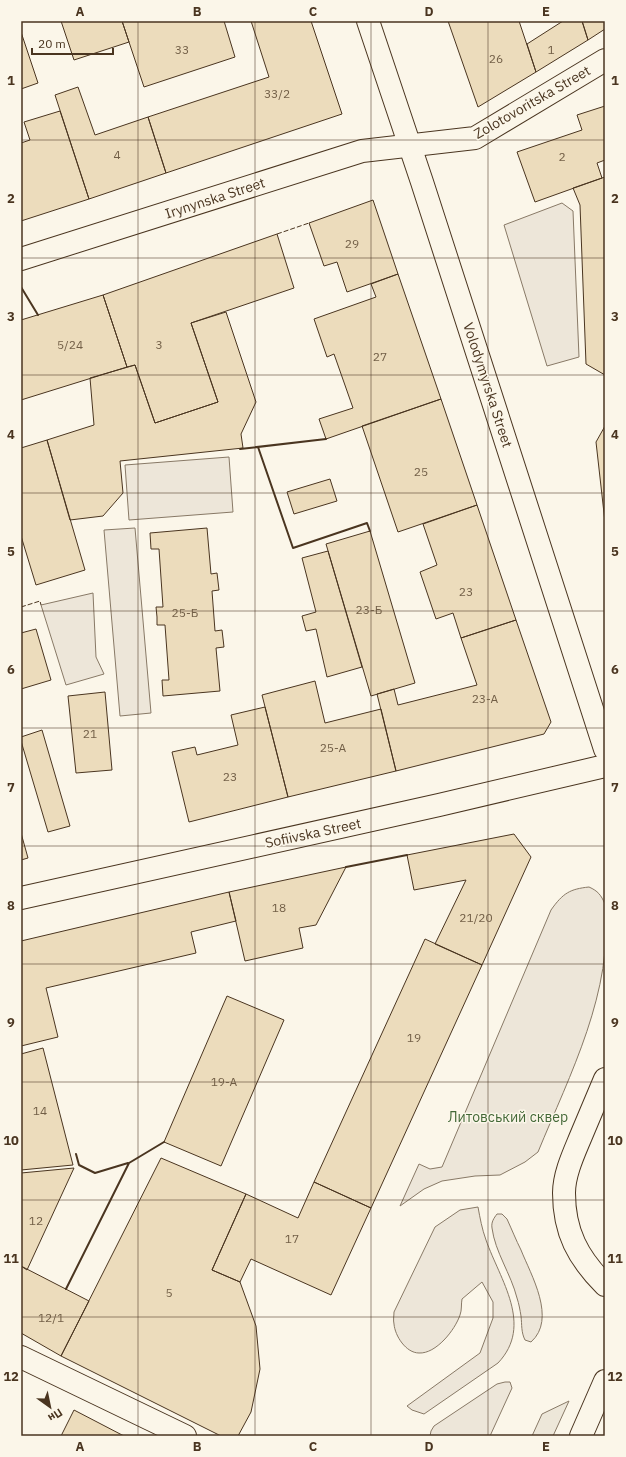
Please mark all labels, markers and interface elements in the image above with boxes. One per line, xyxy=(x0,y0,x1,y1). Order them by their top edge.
text: A xyxy=(76,3,85,20)
text: B xyxy=(193,3,202,20)
text: C xyxy=(309,3,318,20)
text: D xyxy=(424,3,434,20)
text: E xyxy=(542,3,550,20)
scale bar xyxy=(32,30,113,56)
text: 20 m xyxy=(38,36,66,51)
house number: 33 xyxy=(175,42,189,57)
house number: 1 xyxy=(547,42,555,57)
house number: 26 xyxy=(489,51,503,66)
street label: Zolotovoritska Street xyxy=(471,61,594,143)
text: 1 xyxy=(7,72,15,89)
text: 1 xyxy=(611,72,619,89)
house number: 33/2 xyxy=(264,86,290,101)
house number: 4 xyxy=(113,147,121,162)
house number: 2 xyxy=(558,149,566,164)
street label: Irynynska Street xyxy=(163,173,267,223)
text: 2 xyxy=(7,190,15,207)
text: 2 xyxy=(611,190,619,207)
house number: 29 xyxy=(345,236,359,251)
text: 3 xyxy=(7,308,15,325)
text: 3 xyxy=(611,308,619,325)
street label: Volodymyrska Street xyxy=(459,320,517,450)
house number: 5/24 xyxy=(57,337,83,352)
house number: 3 xyxy=(155,337,163,352)
house number: 27 xyxy=(373,349,387,364)
text: 4 xyxy=(7,426,15,443)
text: 4 xyxy=(611,426,619,443)
house number: 25 xyxy=(414,464,428,479)
text: 5 xyxy=(7,543,15,560)
text: 5 xyxy=(611,543,619,560)
house number: 23 xyxy=(459,584,473,599)
house number: 23-Б xyxy=(356,602,382,617)
house number: 25-Б xyxy=(172,605,198,620)
text: 6 xyxy=(7,661,15,678)
text: 6 xyxy=(611,661,619,678)
house number: 23-А xyxy=(472,691,499,706)
house number: 21 xyxy=(83,726,97,741)
house number: 25-А xyxy=(320,740,347,755)
house number: 23 xyxy=(223,769,237,784)
text: 7 xyxy=(7,779,15,796)
text: 7 xyxy=(611,779,619,796)
street label: Sofiivska Street xyxy=(263,814,363,852)
text: 8 xyxy=(7,897,15,914)
text: 8 xyxy=(611,897,619,914)
house number: 18 xyxy=(272,900,286,915)
house number: 21/20 xyxy=(459,910,493,925)
text: 9 xyxy=(7,1014,15,1031)
text: 9 xyxy=(611,1014,619,1031)
house number: 19 xyxy=(407,1030,421,1045)
house number: 19-А xyxy=(211,1074,238,1089)
house number: 14 xyxy=(33,1103,47,1118)
park label: Литовський сквер xyxy=(448,1108,568,1126)
text: 10 xyxy=(3,1132,19,1149)
text: 10 xyxy=(607,1132,623,1149)
house number: 12 xyxy=(29,1213,43,1228)
house number: 17 xyxy=(285,1231,299,1246)
text: 11 xyxy=(3,1250,19,1267)
text: 11 xyxy=(607,1250,623,1267)
house number: 5 xyxy=(165,1285,173,1300)
house number: 12/1 xyxy=(38,1310,64,1325)
text: 12 xyxy=(3,1368,19,1385)
text: 12 xyxy=(607,1368,623,1385)
north arrow xyxy=(30,1387,70,1427)
text: Пн xyxy=(46,1406,65,1425)
text: A xyxy=(76,1438,85,1455)
text: B xyxy=(193,1438,202,1455)
text: C xyxy=(309,1438,318,1455)
text: D xyxy=(424,1438,434,1455)
text: E xyxy=(542,1438,550,1455)

